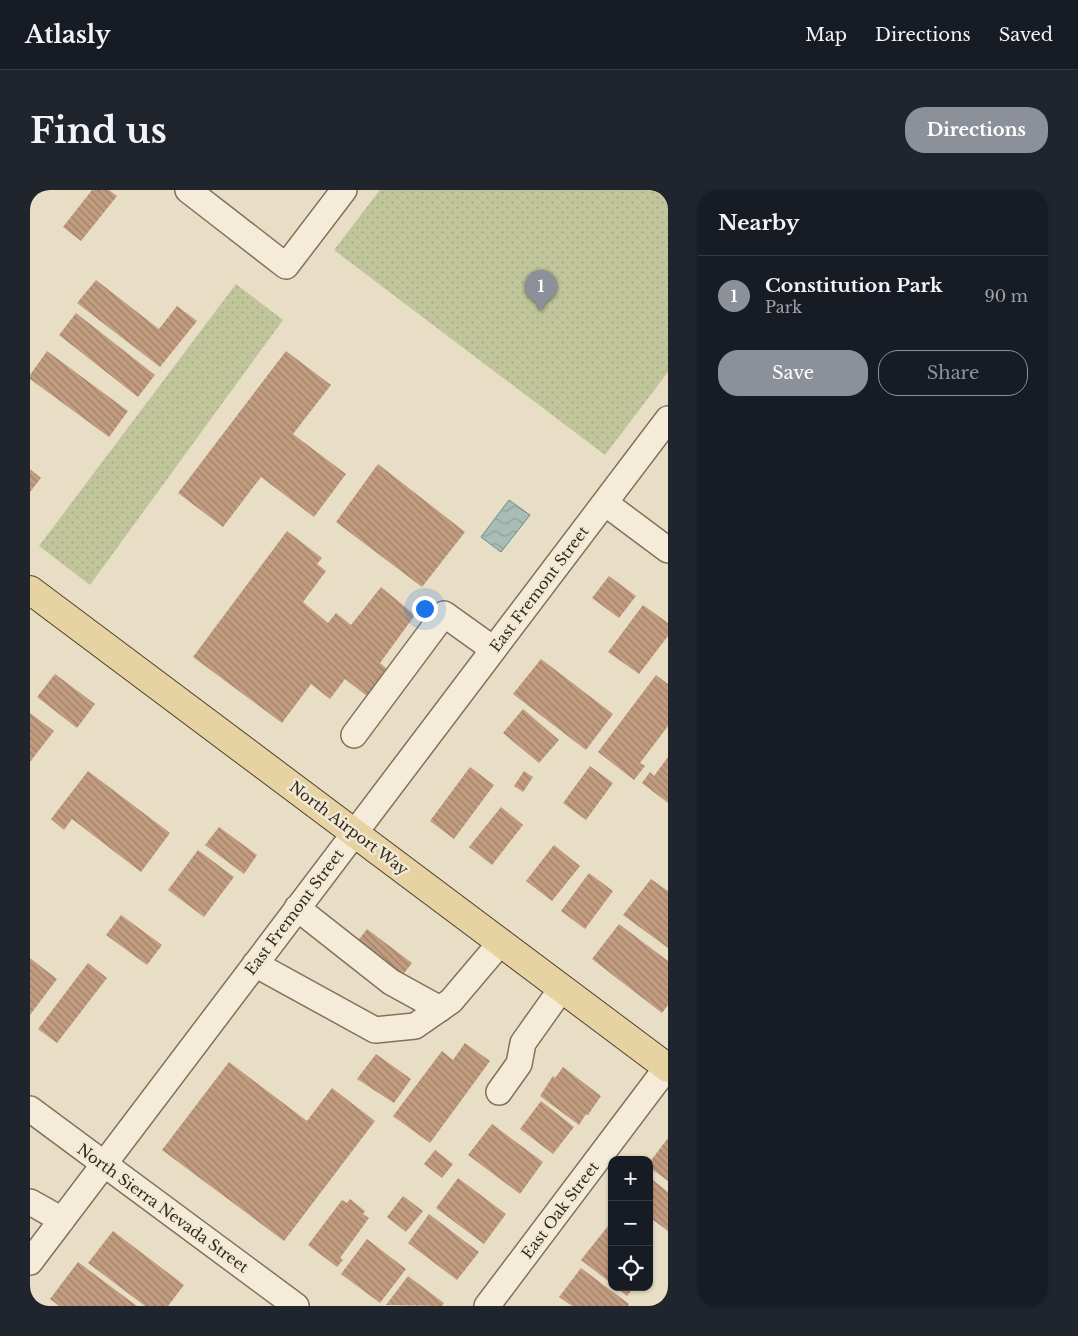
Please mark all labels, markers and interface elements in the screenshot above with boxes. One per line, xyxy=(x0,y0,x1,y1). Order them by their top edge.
text: Atlasly xyxy=(25,20,111,49)
text: Map xyxy=(805,24,847,46)
text: Directions xyxy=(875,24,971,46)
text: Saved xyxy=(999,24,1053,46)
button: Directions xyxy=(905,107,1048,153)
text: Find us xyxy=(30,109,167,152)
text: Nearby xyxy=(718,210,799,236)
pin: 1 xyxy=(525,270,557,311)
text: Constitution Park xyxy=(765,274,943,297)
text: 1 xyxy=(731,286,737,306)
text: 90 m xyxy=(985,286,1028,306)
text: Park xyxy=(765,297,802,317)
button: Save xyxy=(718,350,868,396)
button: Share xyxy=(878,350,1028,396)
street label: East Fremont Street xyxy=(485,522,593,656)
your location xyxy=(412,596,438,622)
street label: North Airport Way xyxy=(286,777,413,879)
street label: East Fremont Street xyxy=(240,845,348,979)
street label: North Sierra Nevada Street xyxy=(74,1139,253,1277)
map controls xyxy=(608,1156,653,1291)
button: + xyxy=(608,1156,653,1201)
street label: East Oak Street xyxy=(517,1157,603,1262)
button: − xyxy=(608,1201,653,1246)
button: locate xyxy=(608,1246,653,1291)

